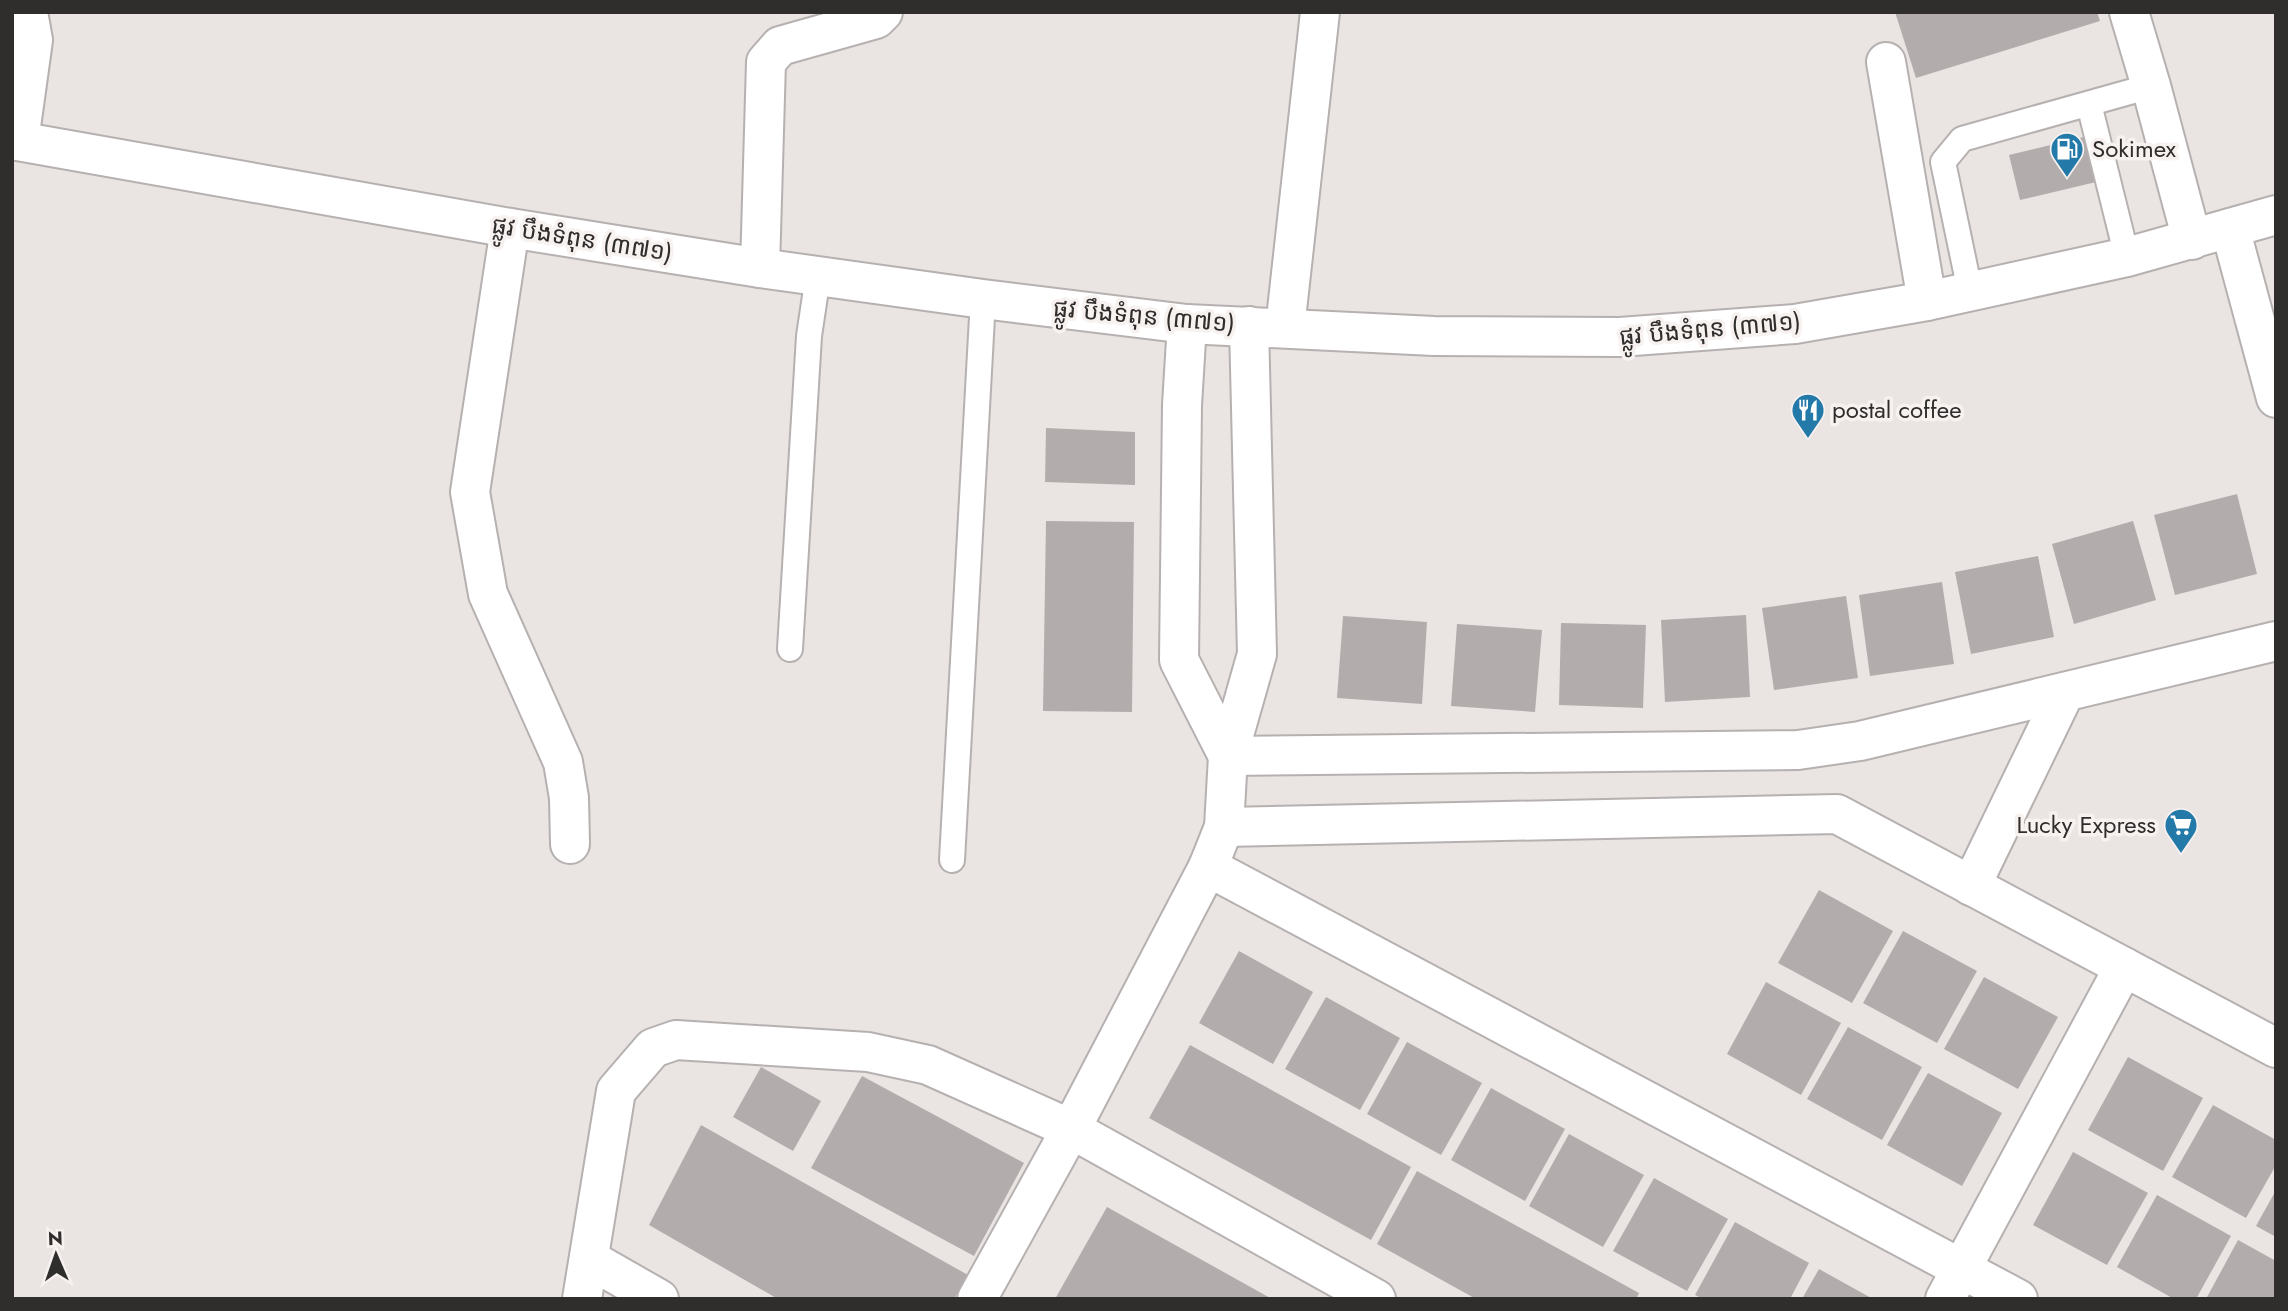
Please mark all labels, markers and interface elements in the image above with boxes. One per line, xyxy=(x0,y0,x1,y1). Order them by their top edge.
fuel station icon: Sokimex xyxy=(2048,130,2086,179)
place label: Sokimex xyxy=(2092,131,2177,166)
street label: ផ្លូវ បឹងទំពុន (៣៧១) xyxy=(489,207,675,275)
street label: ផ្លូវ បឹងទំពុន (៣៧១) xyxy=(1051,290,1236,346)
street label: ផ្លូវ បឹងទំពុន (៣៧១) xyxy=(1618,303,1803,359)
restaurant icon: postal coffee xyxy=(1789,391,1827,440)
place label: postal coffee xyxy=(1832,392,1962,427)
supermarket icon: Lucky Express xyxy=(2162,806,2200,855)
place label: Lucky Express xyxy=(2016,807,2156,842)
north arrow xyxy=(21,1220,91,1290)
text: N xyxy=(47,1225,63,1252)

